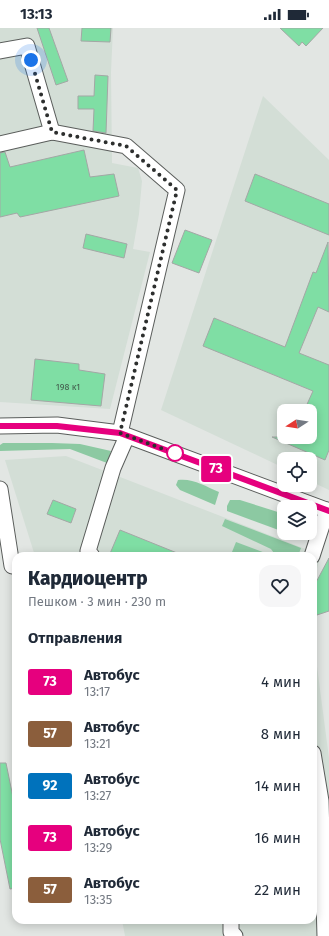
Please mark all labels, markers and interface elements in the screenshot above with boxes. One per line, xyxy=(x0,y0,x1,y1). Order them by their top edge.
text: 13:13 xyxy=(20,5,53,23)
your location xyxy=(21,50,41,70)
house number: 198 к1 xyxy=(56,382,80,392)
north arrow xyxy=(277,404,317,444)
map controls xyxy=(277,404,317,540)
unlabelled marker xyxy=(166,444,184,462)
button: locate xyxy=(277,452,317,492)
line badge: 73 xyxy=(198,456,234,482)
text: 73 xyxy=(209,460,223,477)
button: layers xyxy=(277,500,317,540)
button: heart xyxy=(259,565,301,607)
text: Кардиоцентр xyxy=(28,567,148,590)
text: Пешком · 3 мин · 230 m xyxy=(28,594,166,609)
text: Отправления xyxy=(28,629,122,647)
text: Автобус xyxy=(84,666,140,684)
text: 73 xyxy=(43,673,57,690)
text: 4 мин xyxy=(261,673,301,691)
text: 13:17 xyxy=(84,684,110,699)
text: Автобус xyxy=(84,718,140,736)
text: 57 xyxy=(43,725,57,742)
text: 8 мин xyxy=(261,725,301,743)
text: 13:21 xyxy=(84,736,111,751)
text: Автобус xyxy=(84,770,140,788)
text: 92 xyxy=(43,777,57,794)
text: 14 мин xyxy=(255,777,301,795)
text: 13:27 xyxy=(84,788,111,803)
text: Автобус xyxy=(84,822,140,840)
text: 73 xyxy=(43,829,57,846)
text: 16 мин xyxy=(255,829,301,847)
text: 13:29 xyxy=(84,840,112,855)
text: Автобус xyxy=(84,874,140,892)
text: 57 xyxy=(43,881,57,898)
text: 22 мин xyxy=(254,881,301,899)
text: 13:35 xyxy=(84,892,112,907)

